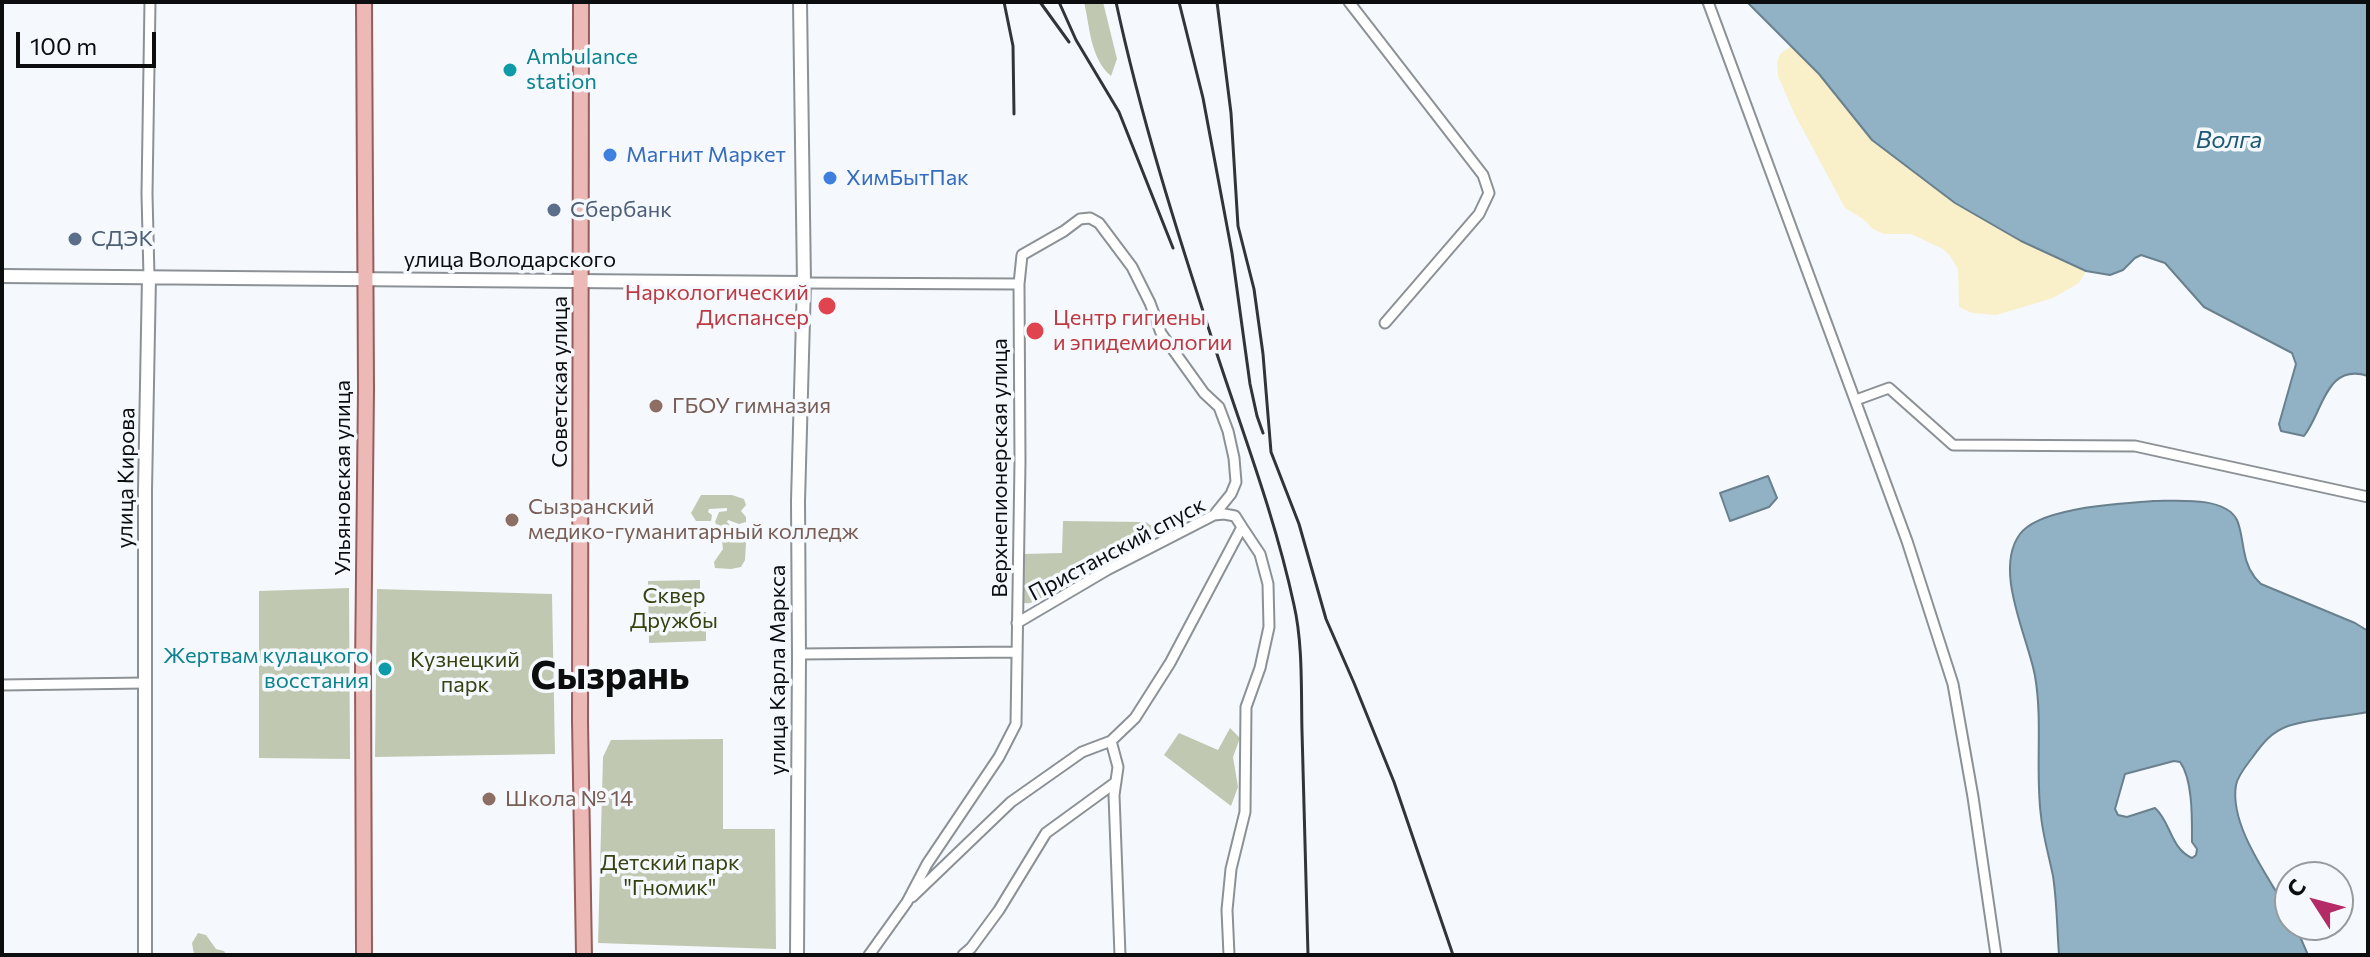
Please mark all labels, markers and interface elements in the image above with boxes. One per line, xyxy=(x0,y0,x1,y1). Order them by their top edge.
scale bar xyxy=(20,16,160,66)
text: 100 m xyxy=(30,31,97,60)
place label: Ambulance station xyxy=(526,44,638,96)
marker: Ambulance station xyxy=(501,61,519,79)
water label: Волга xyxy=(2196,126,2262,154)
place label: Магнит Маркет xyxy=(626,142,786,168)
marker: Магнит Маркет xyxy=(601,146,619,164)
place label: ХимБытПак xyxy=(846,165,969,191)
marker: ХимБытПак xyxy=(821,169,839,187)
place label: Сбербанк xyxy=(570,197,672,223)
marker: Сбербанк xyxy=(545,201,563,219)
place label: СДЭК xyxy=(91,226,153,252)
marker: СДЭК xyxy=(66,230,84,248)
street label: улица Володарского xyxy=(404,247,616,273)
place label: Наркологический Диспансер xyxy=(625,280,809,332)
marker: Наркологический Диспансер xyxy=(816,295,838,317)
street label: Советская улица xyxy=(547,296,573,468)
place label: Центр гигиены и эпидемиологии xyxy=(1053,305,1232,356)
marker: Центр гигиены и эпидемиологии xyxy=(1024,320,1046,342)
street label: Верхнепионерская улица xyxy=(987,338,1013,598)
street label: Ульяновская улица xyxy=(330,380,356,576)
place label: ГБОУ гимназия xyxy=(672,393,831,419)
marker: ГБОУ гимназия xyxy=(647,397,665,415)
street label: улица Кирова xyxy=(112,407,140,549)
street label: Пристанский спуск xyxy=(1024,491,1210,607)
place label: Сызранский медико-гуманитарный колледж xyxy=(528,494,859,546)
marker: Сызранский медико-гуманитарный колледж xyxy=(503,511,521,529)
street label: улица Карла Маркса xyxy=(765,565,791,775)
park label: Сквер Дружбы xyxy=(630,583,718,634)
place label: Жертвам кулацкого восстания xyxy=(163,643,369,694)
park label: Кузнецкий парк xyxy=(410,647,520,698)
district label: Сызрань xyxy=(531,653,689,699)
marker: Жертвам кулацкого восстания xyxy=(376,660,394,678)
place label: Школа № 14 xyxy=(505,786,633,812)
marker: Школа № 14 xyxy=(480,790,498,808)
park label: Детский парк "Гномик" xyxy=(600,850,740,902)
north arrow xyxy=(2274,861,2354,941)
text: С xyxy=(2280,874,2311,902)

